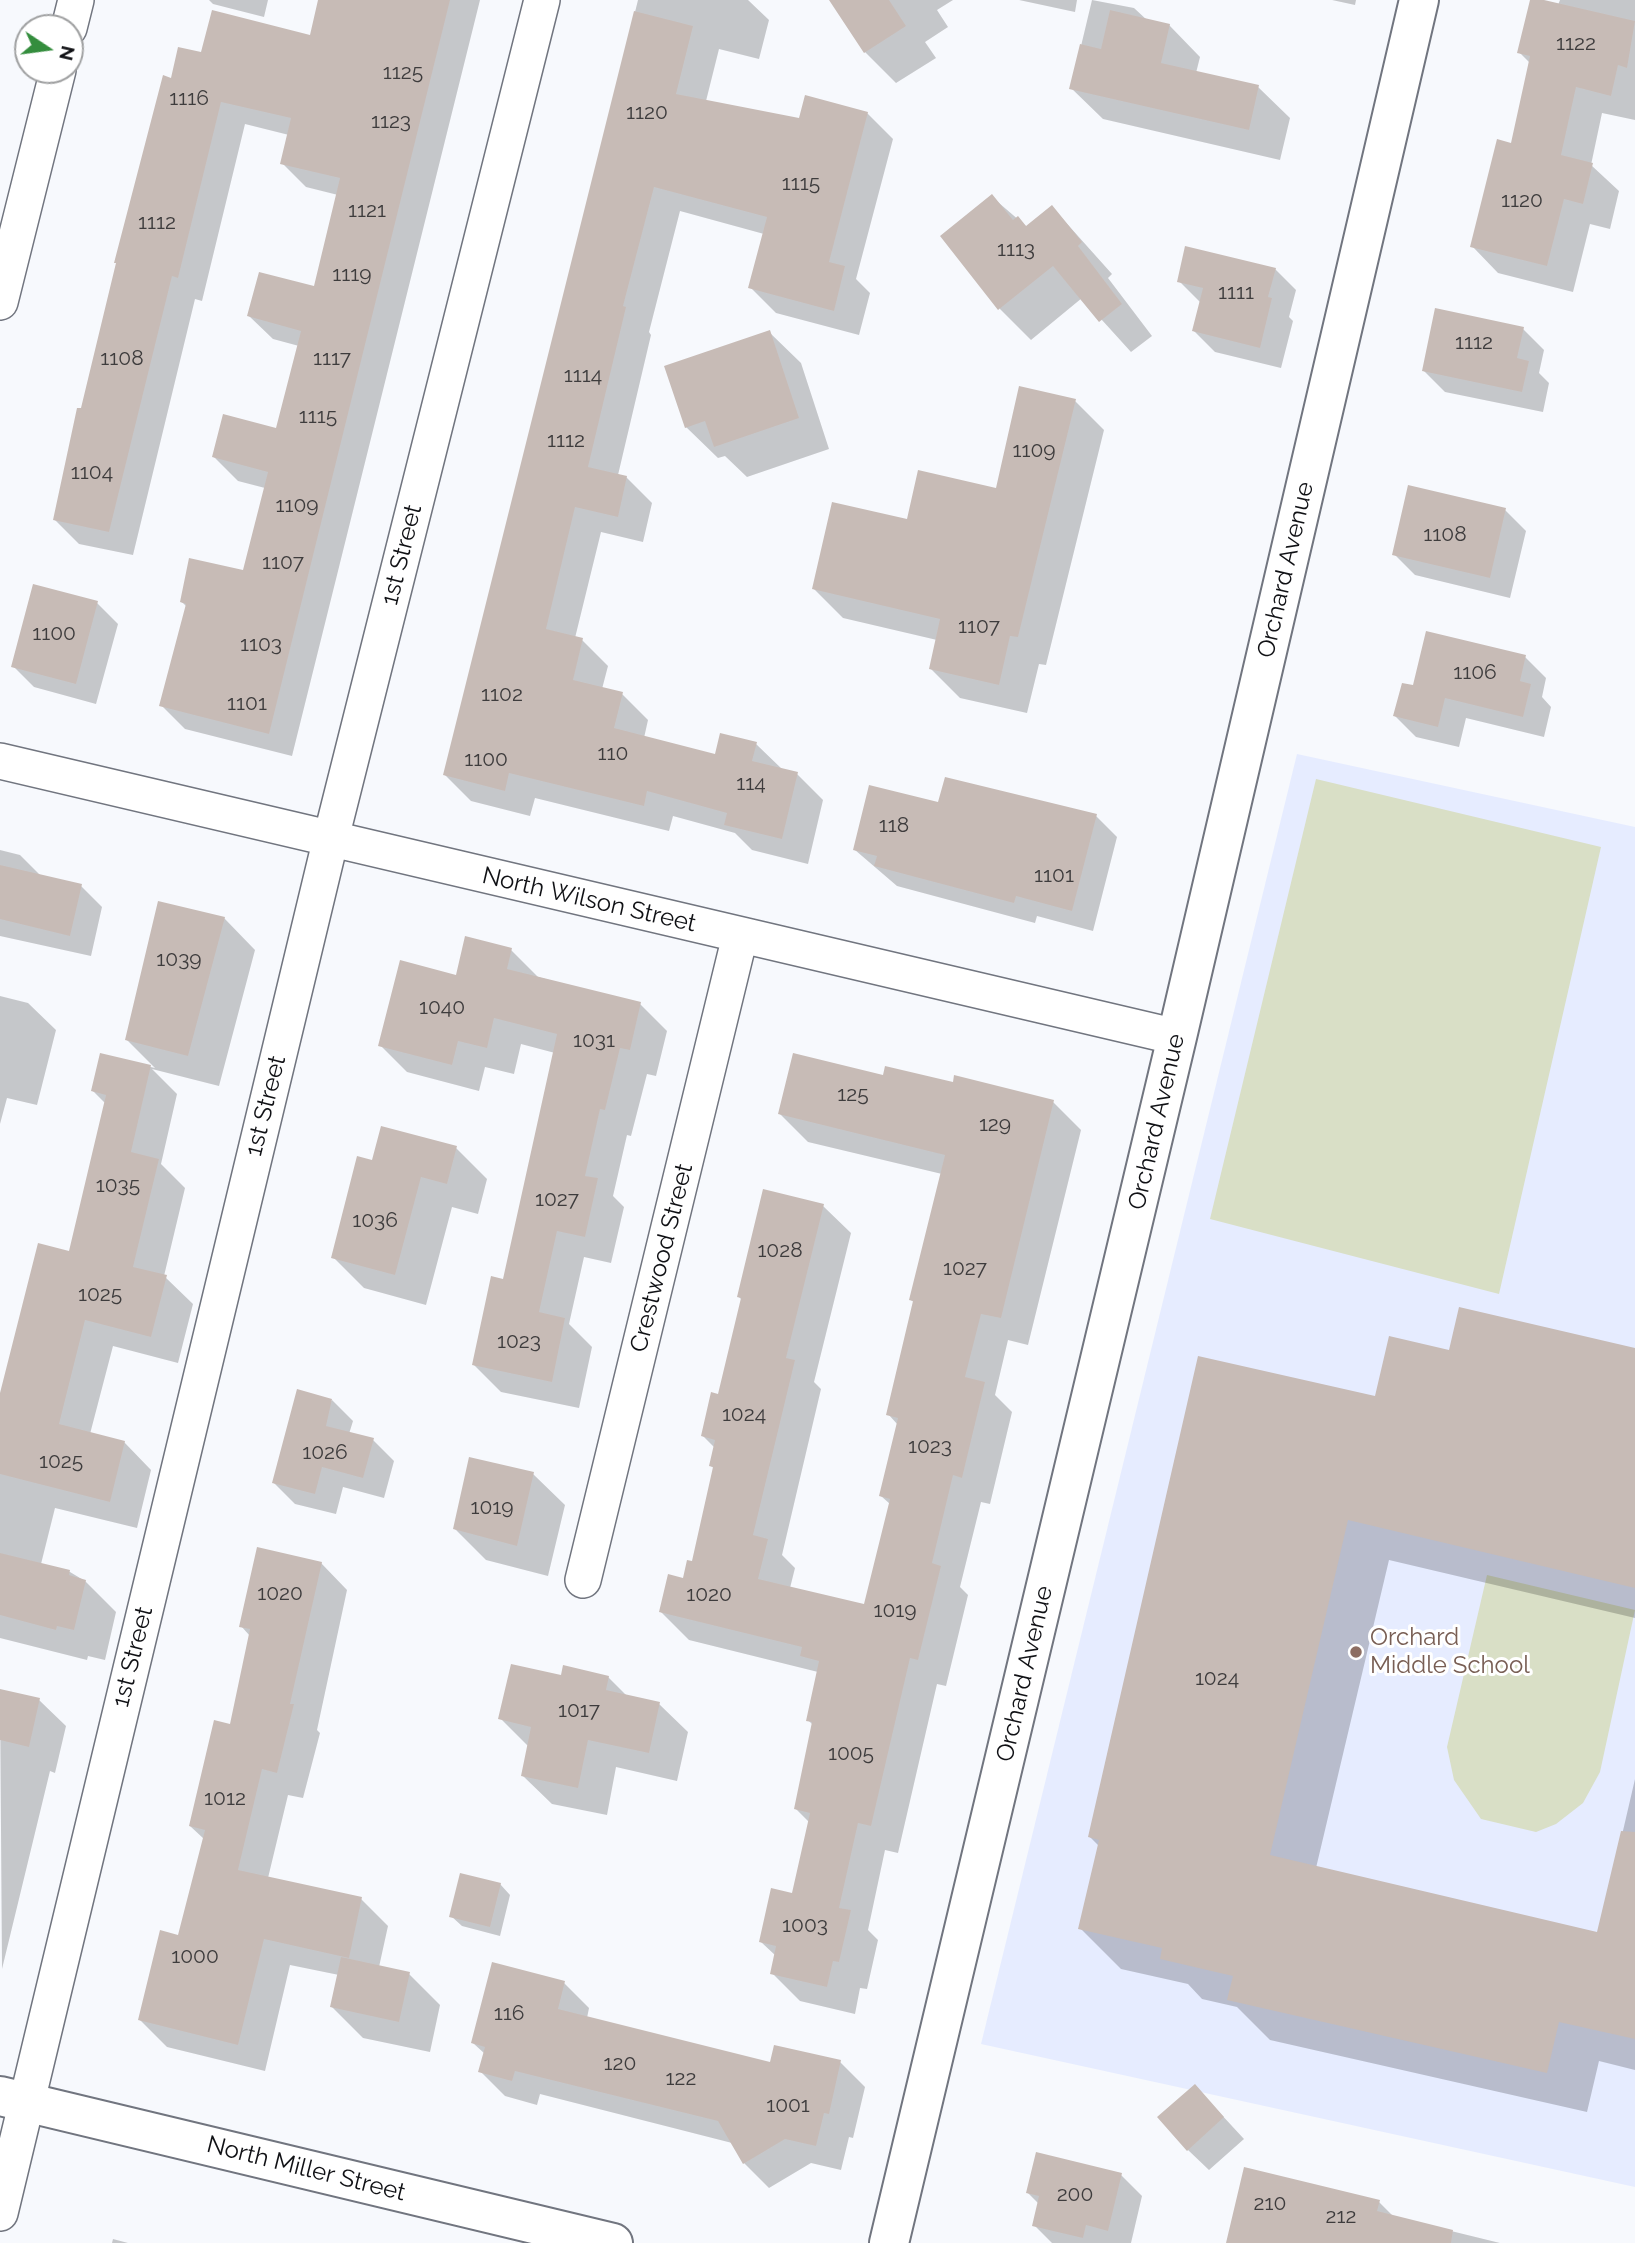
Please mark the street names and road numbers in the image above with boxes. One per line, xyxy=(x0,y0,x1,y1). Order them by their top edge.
street label: Orchard Avenue xyxy=(1252,479,1320,661)
street label: 1st Street xyxy=(376,502,428,608)
street label: North Wilson Street xyxy=(479,861,699,939)
street label: Orchard Avenue xyxy=(1123,1031,1191,1213)
street label: 1st Street xyxy=(240,1053,292,1159)
street label: Crestwood Street xyxy=(625,1161,699,1355)
street label: Orchard Avenue xyxy=(991,1583,1059,1765)
street label: 1st Street xyxy=(107,1604,159,1710)
street label: North Miller Street xyxy=(204,2130,408,2208)

